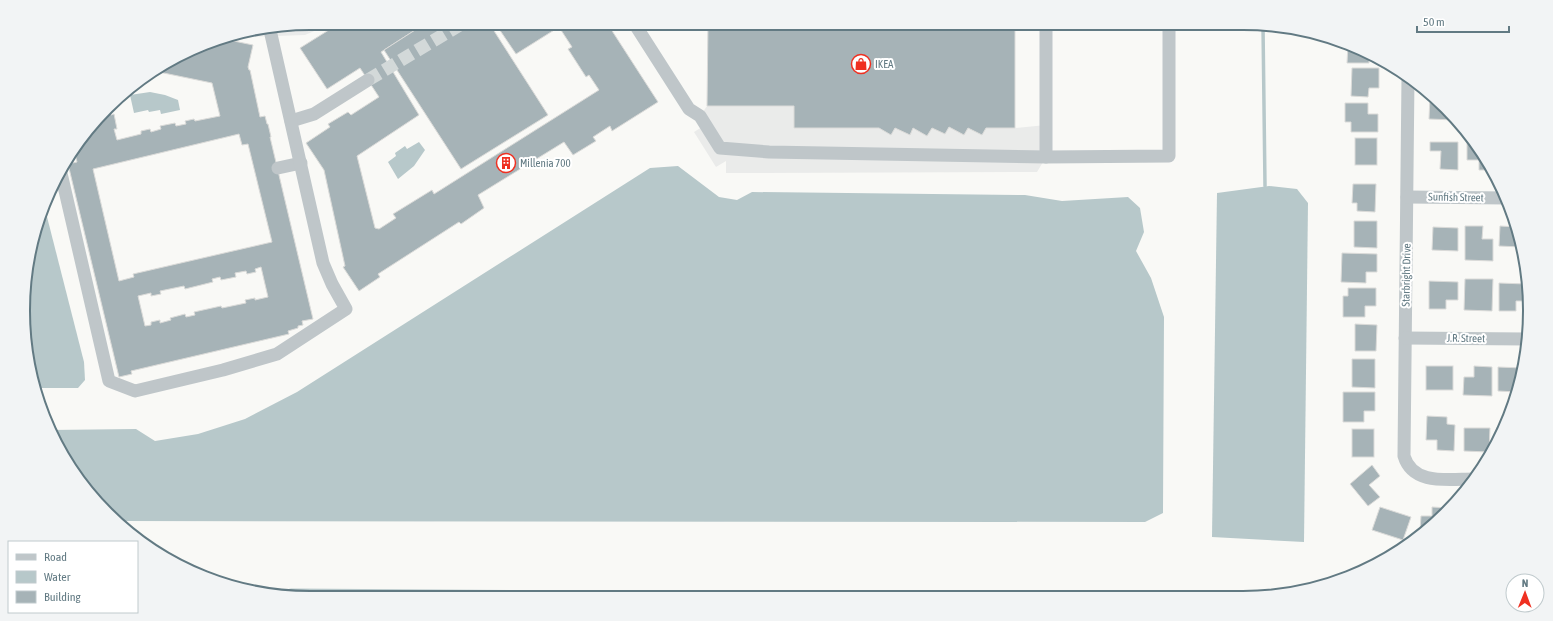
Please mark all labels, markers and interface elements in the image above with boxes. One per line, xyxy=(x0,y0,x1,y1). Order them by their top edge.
scale bar xyxy=(1417,8,1509,34)
text: 50 m xyxy=(1423,15,1445,29)
shop icon: IKEA xyxy=(850,53,872,75)
place label: IKEA xyxy=(875,58,894,70)
building icon: Millenia 700 xyxy=(495,152,517,174)
place label: Millenia 700 xyxy=(520,157,571,169)
street label: Sunfish Street xyxy=(1428,191,1484,203)
street label: Starbright Drive xyxy=(1399,243,1413,307)
street label: J.R. Street xyxy=(1447,332,1485,344)
legend xyxy=(8,541,138,613)
text: Road xyxy=(44,550,67,564)
text: Water xyxy=(44,570,71,584)
north arrow xyxy=(1505,573,1545,613)
text: N xyxy=(1522,577,1529,589)
text: Building xyxy=(44,590,82,604)

